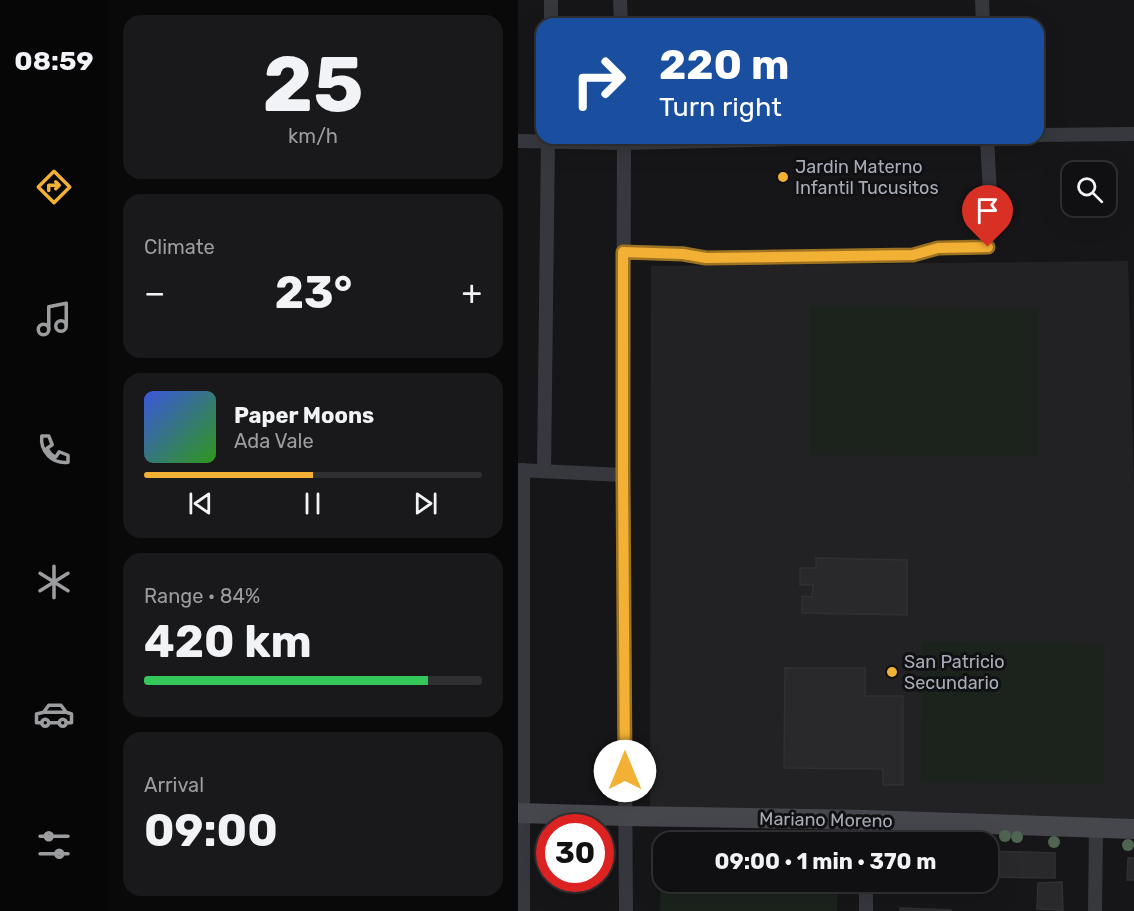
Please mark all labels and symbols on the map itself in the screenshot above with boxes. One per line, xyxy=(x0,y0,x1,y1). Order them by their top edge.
place label: Jardin Materno Infantil Tucusitos xyxy=(795,156,939,199)
marker: Jardin Materno Infantil Tucusitos xyxy=(776,170,790,184)
pin xyxy=(962,185,1013,247)
place label: San Patricio Secundario xyxy=(904,651,1005,694)
marker: San Patricio Secundario xyxy=(885,665,899,679)
position arrow xyxy=(593,739,657,803)
street label: Mariano Moreno xyxy=(759,808,893,832)
speed limit sign: 30 xyxy=(536,814,614,892)

